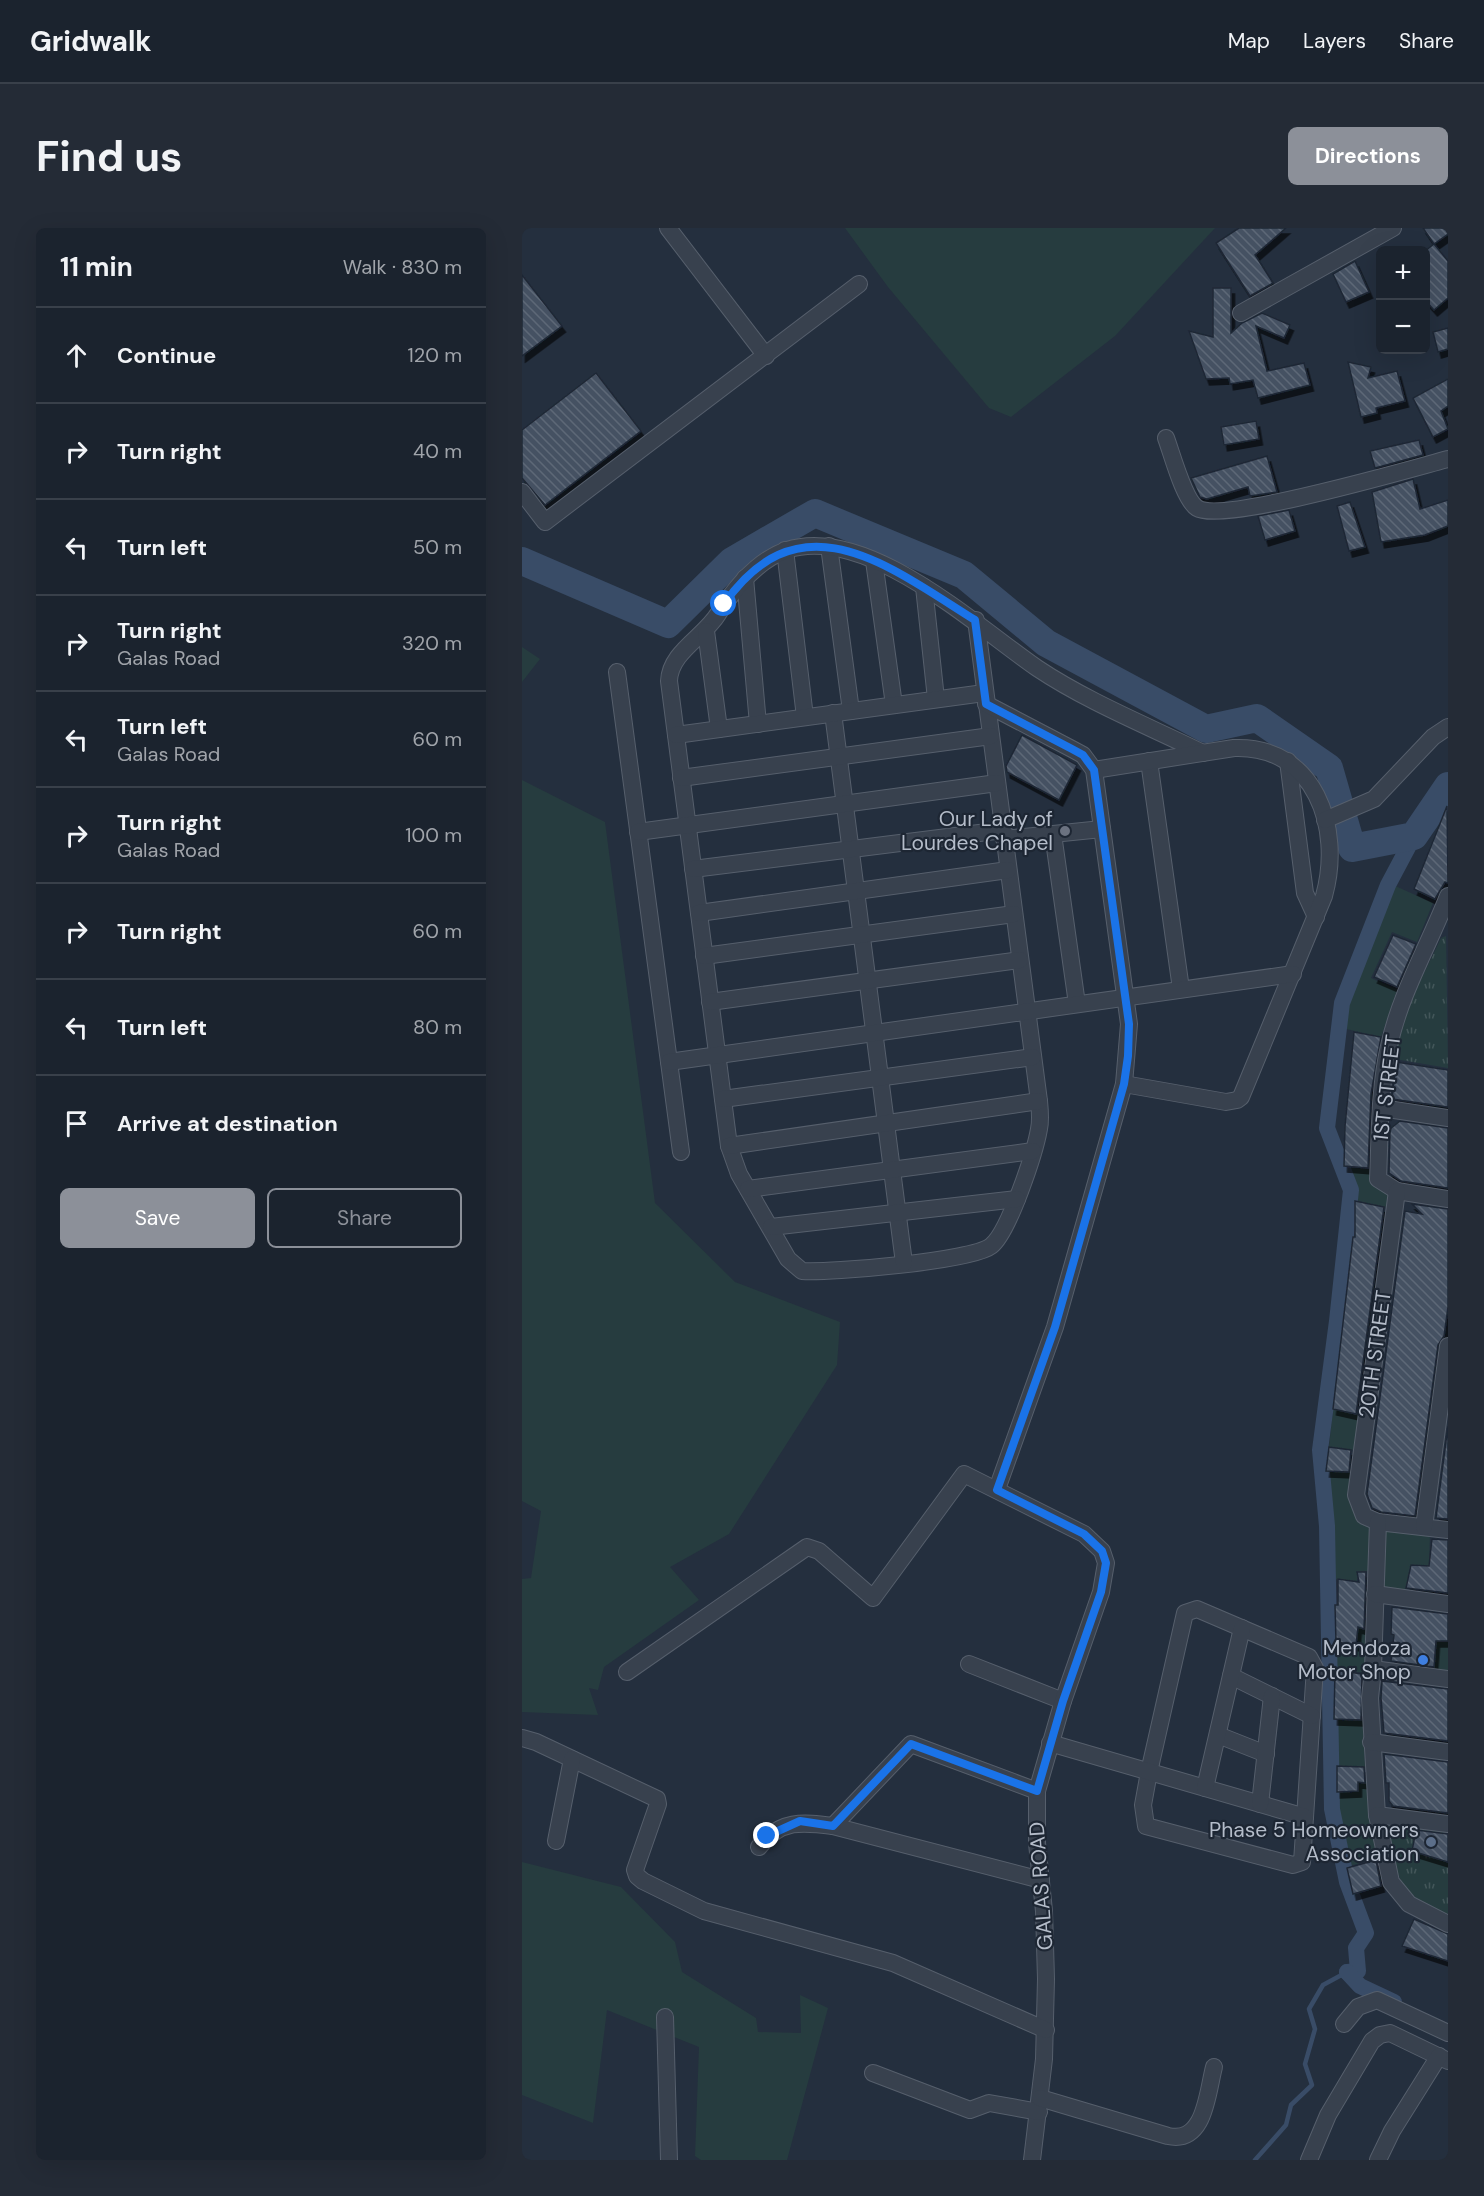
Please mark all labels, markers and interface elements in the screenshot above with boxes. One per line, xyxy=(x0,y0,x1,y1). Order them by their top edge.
text: Gridwalk xyxy=(30,23,152,60)
text: Map xyxy=(1228,27,1270,55)
text: Layers xyxy=(1303,27,1366,55)
text: Share xyxy=(1399,27,1454,55)
button: Directions xyxy=(1288,127,1448,185)
text: Find us xyxy=(36,129,182,184)
map controls xyxy=(1376,246,1430,354)
button: + xyxy=(1376,246,1430,300)
text: 11 min xyxy=(60,250,133,284)
text: Walk · 830 m xyxy=(343,254,462,280)
button: − xyxy=(1376,300,1430,354)
icon: ahead xyxy=(60,339,93,372)
text: Continue xyxy=(117,341,216,370)
text: 120 m xyxy=(408,342,462,368)
icon: right xyxy=(60,435,93,468)
text: Turn right xyxy=(117,437,222,466)
text: 40 m xyxy=(413,438,462,464)
icon: left xyxy=(60,531,93,564)
text: Turn left xyxy=(117,533,207,562)
text: 50 m xyxy=(413,534,462,560)
route start xyxy=(710,590,736,616)
text: Turn right xyxy=(117,616,222,645)
icon: right xyxy=(60,627,93,660)
text: 320 m xyxy=(402,630,462,656)
text: Galas Road xyxy=(117,645,220,671)
text: Turn left xyxy=(117,712,207,741)
icon: left xyxy=(60,723,93,756)
text: 60 m xyxy=(413,726,462,752)
text: Galas Road xyxy=(117,741,220,767)
place label: Our Lady of Lourdes Chapel xyxy=(901,805,1053,857)
text: Turn right xyxy=(117,808,222,837)
icon: right xyxy=(60,819,93,852)
text: 100 m xyxy=(405,822,462,848)
marker: Our Lady of Lourdes Chapel xyxy=(1058,824,1072,838)
text: Galas Road xyxy=(117,837,220,863)
icon: right xyxy=(60,915,93,948)
text: Turn right xyxy=(117,917,222,946)
text: 60 m xyxy=(413,918,462,944)
icon: left xyxy=(60,1011,93,1044)
text: Turn left xyxy=(117,1013,207,1042)
text: 80 m xyxy=(413,1014,462,1040)
street label: 1ST STREET xyxy=(1367,1033,1407,1143)
icon: arrive xyxy=(60,1107,93,1140)
text: Arrive at destination xyxy=(117,1109,338,1138)
button: Save xyxy=(60,1188,255,1248)
button: Share xyxy=(267,1188,462,1248)
street label: 20TH STREET xyxy=(1352,1288,1398,1420)
place label: Mendoza Motor Shop xyxy=(1298,1634,1411,1686)
marker: Mendoza Motor Shop xyxy=(1416,1653,1430,1667)
place label: Phase 5 Homeowners Association xyxy=(1209,1816,1419,1868)
street label: GALAS ROAD xyxy=(1023,1821,1059,1951)
route end xyxy=(753,1822,779,1848)
marker: Phase 5 Homeowners Association xyxy=(1424,1835,1438,1849)

